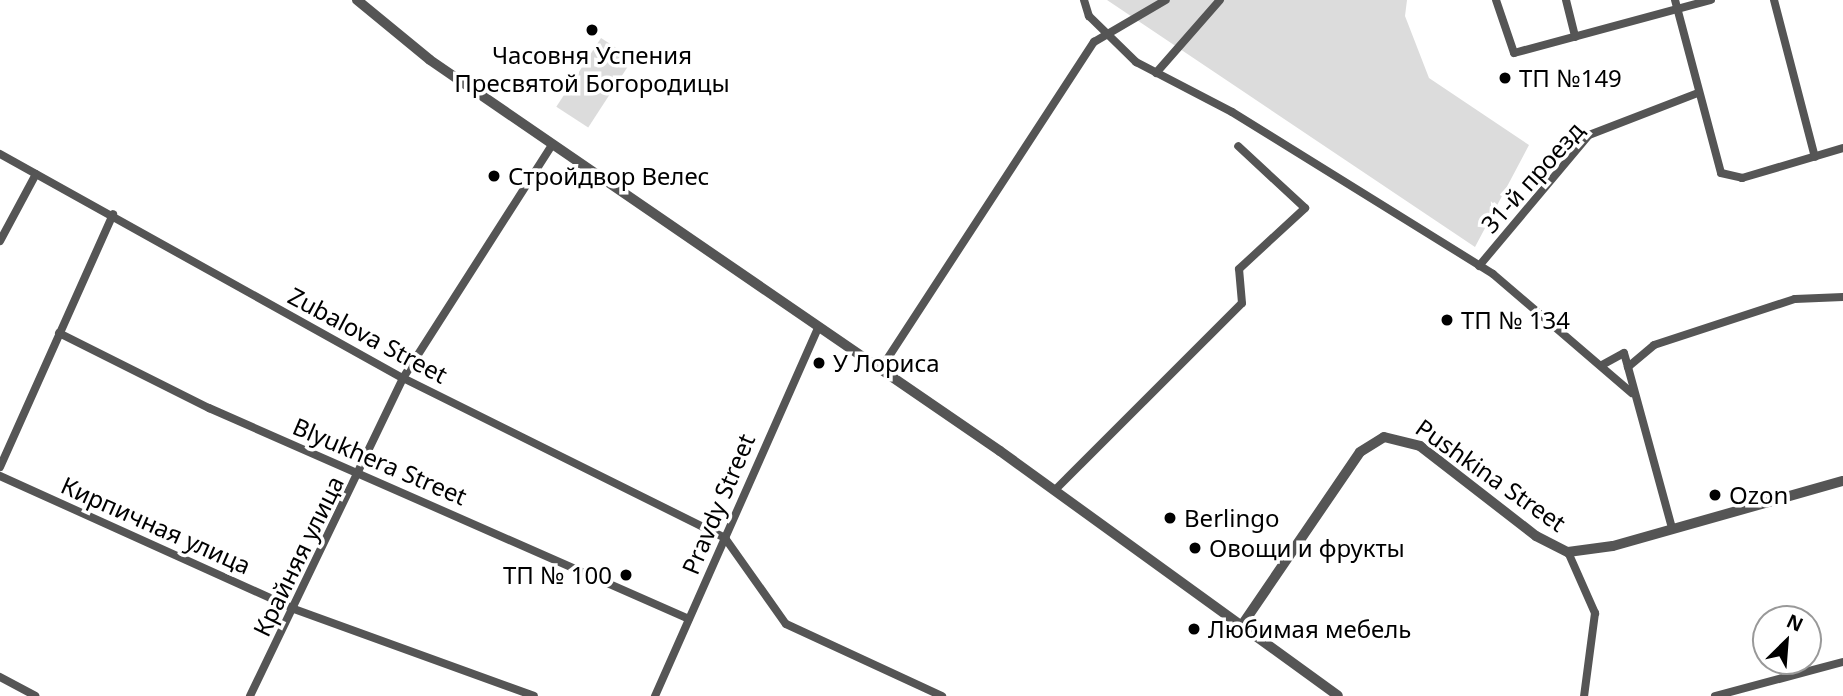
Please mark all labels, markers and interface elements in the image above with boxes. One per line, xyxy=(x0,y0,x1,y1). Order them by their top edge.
marker: Часовня Успения Пресвятой Богородицы xyxy=(584,22,600,38)
place label: Часовня Успения Пресвятой Богородицы xyxy=(454,41,730,97)
place label: ТП №149 xyxy=(1519,64,1622,92)
marker: ТП №149 xyxy=(1497,70,1513,86)
street label: 31-й проезд xyxy=(1475,116,1589,238)
place label: Стройдвор Велес xyxy=(508,162,709,190)
marker: Стройдвор Велес xyxy=(486,168,502,184)
street label: Zubalova Street xyxy=(284,281,452,389)
place label: ТП № 134 xyxy=(1461,306,1570,334)
marker: ТП № 134 xyxy=(1439,312,1455,328)
place label: У Лориса xyxy=(833,349,940,377)
marker: У Лориса xyxy=(811,355,827,371)
street label: Blyukhera Street xyxy=(289,411,471,511)
street label: Pushkina Street xyxy=(1411,413,1571,537)
street label: Pravdy Street xyxy=(675,429,761,579)
street label: Кирпичная улица xyxy=(57,470,255,580)
street label: Крайняя улица xyxy=(247,471,349,641)
place label: Ozon xyxy=(1729,481,1788,509)
marker: Ozon xyxy=(1707,487,1723,503)
place label: Berlingo xyxy=(1184,504,1280,532)
marker: Berlingo xyxy=(1162,510,1178,526)
place label: Овощи и фрукты xyxy=(1209,534,1405,562)
marker: Овощи и фрукты xyxy=(1187,540,1203,556)
place label: ТП № 100 xyxy=(503,561,612,589)
marker: ТП № 100 xyxy=(618,567,634,583)
north arrow xyxy=(1752,605,1822,675)
text: N xyxy=(1783,608,1808,638)
place label: Любимая мебель xyxy=(1208,615,1411,643)
marker: Любимая мебель xyxy=(1186,621,1202,637)

